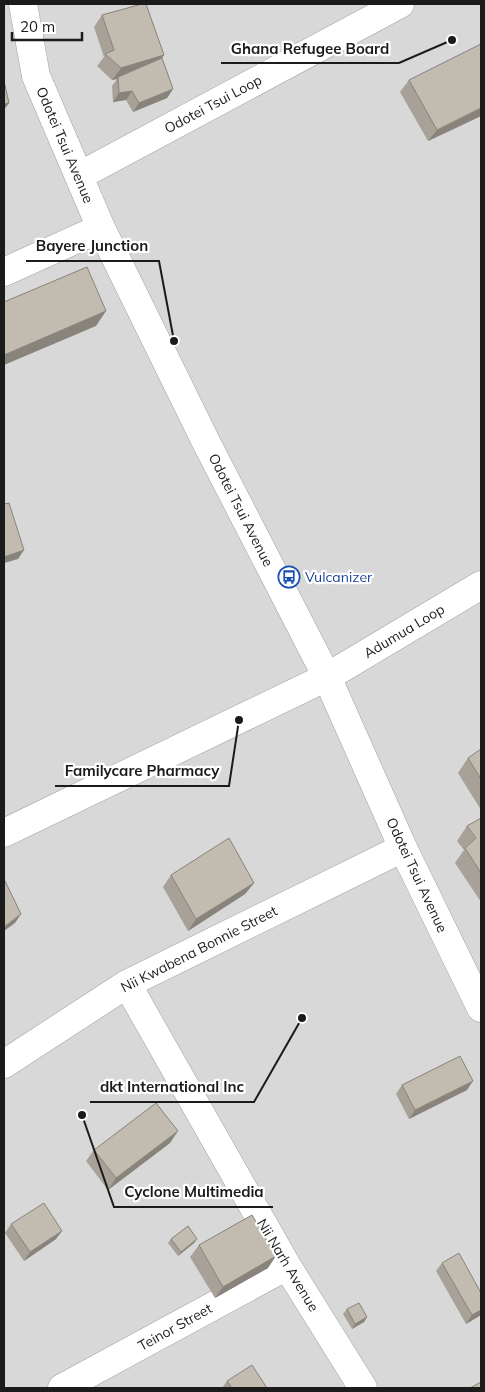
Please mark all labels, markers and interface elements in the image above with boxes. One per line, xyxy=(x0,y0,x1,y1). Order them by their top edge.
scale bar xyxy=(12,10,82,42)
text: 20 m xyxy=(20,17,55,36)
callout: Ghana Refugee Board xyxy=(221,33,399,63)
text: Ghana Refugee Board xyxy=(231,39,389,58)
street label: Odotei Tsui Loop xyxy=(161,71,265,137)
street label: Odotei Tsui Avenue xyxy=(32,84,98,206)
callout: Bayere Junction xyxy=(26,231,159,261)
text: Bayere Junction xyxy=(36,236,148,255)
street label: Odotei Tsui Avenue xyxy=(205,450,277,570)
bus stop icon: Vulcanizer xyxy=(277,565,301,589)
place label: Vulcanizer xyxy=(305,568,373,586)
street label: Adumua Loop xyxy=(360,600,448,662)
callout: Familycare Pharmacy xyxy=(55,756,229,786)
text: Familycare Pharmacy xyxy=(65,761,220,780)
street label: Odotei Tsui Avenue xyxy=(382,815,452,935)
street label: Nii Kwabena Bonnie Street xyxy=(118,902,280,996)
callout: dkt International Inc xyxy=(90,1072,254,1102)
text: dkt International Inc xyxy=(100,1077,245,1096)
callout: Cyclone Multimedia xyxy=(114,1177,273,1207)
text: Cyclone Multimedia xyxy=(124,1182,264,1201)
street label: Nii Narh Avenue xyxy=(253,1215,323,1315)
street label: Teinor Street xyxy=(135,1299,215,1355)

